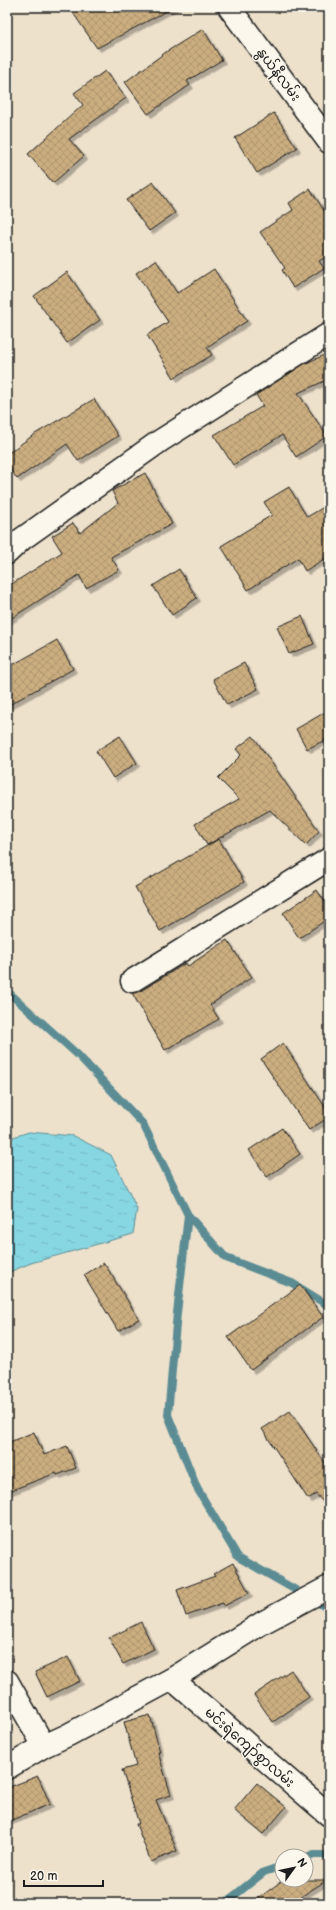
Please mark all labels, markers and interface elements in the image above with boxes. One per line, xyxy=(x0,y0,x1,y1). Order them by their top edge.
street label: နွယ်နီလမ်း xyxy=(251,43,306,106)
street label: မင်းရဲကျော်စွာလမ်း xyxy=(199,1702,299,1793)
north arrow xyxy=(274,1848,314,1888)
text: N xyxy=(294,1856,310,1870)
scale bar xyxy=(24,1862,103,1888)
text: 20 m xyxy=(30,1869,57,1884)

